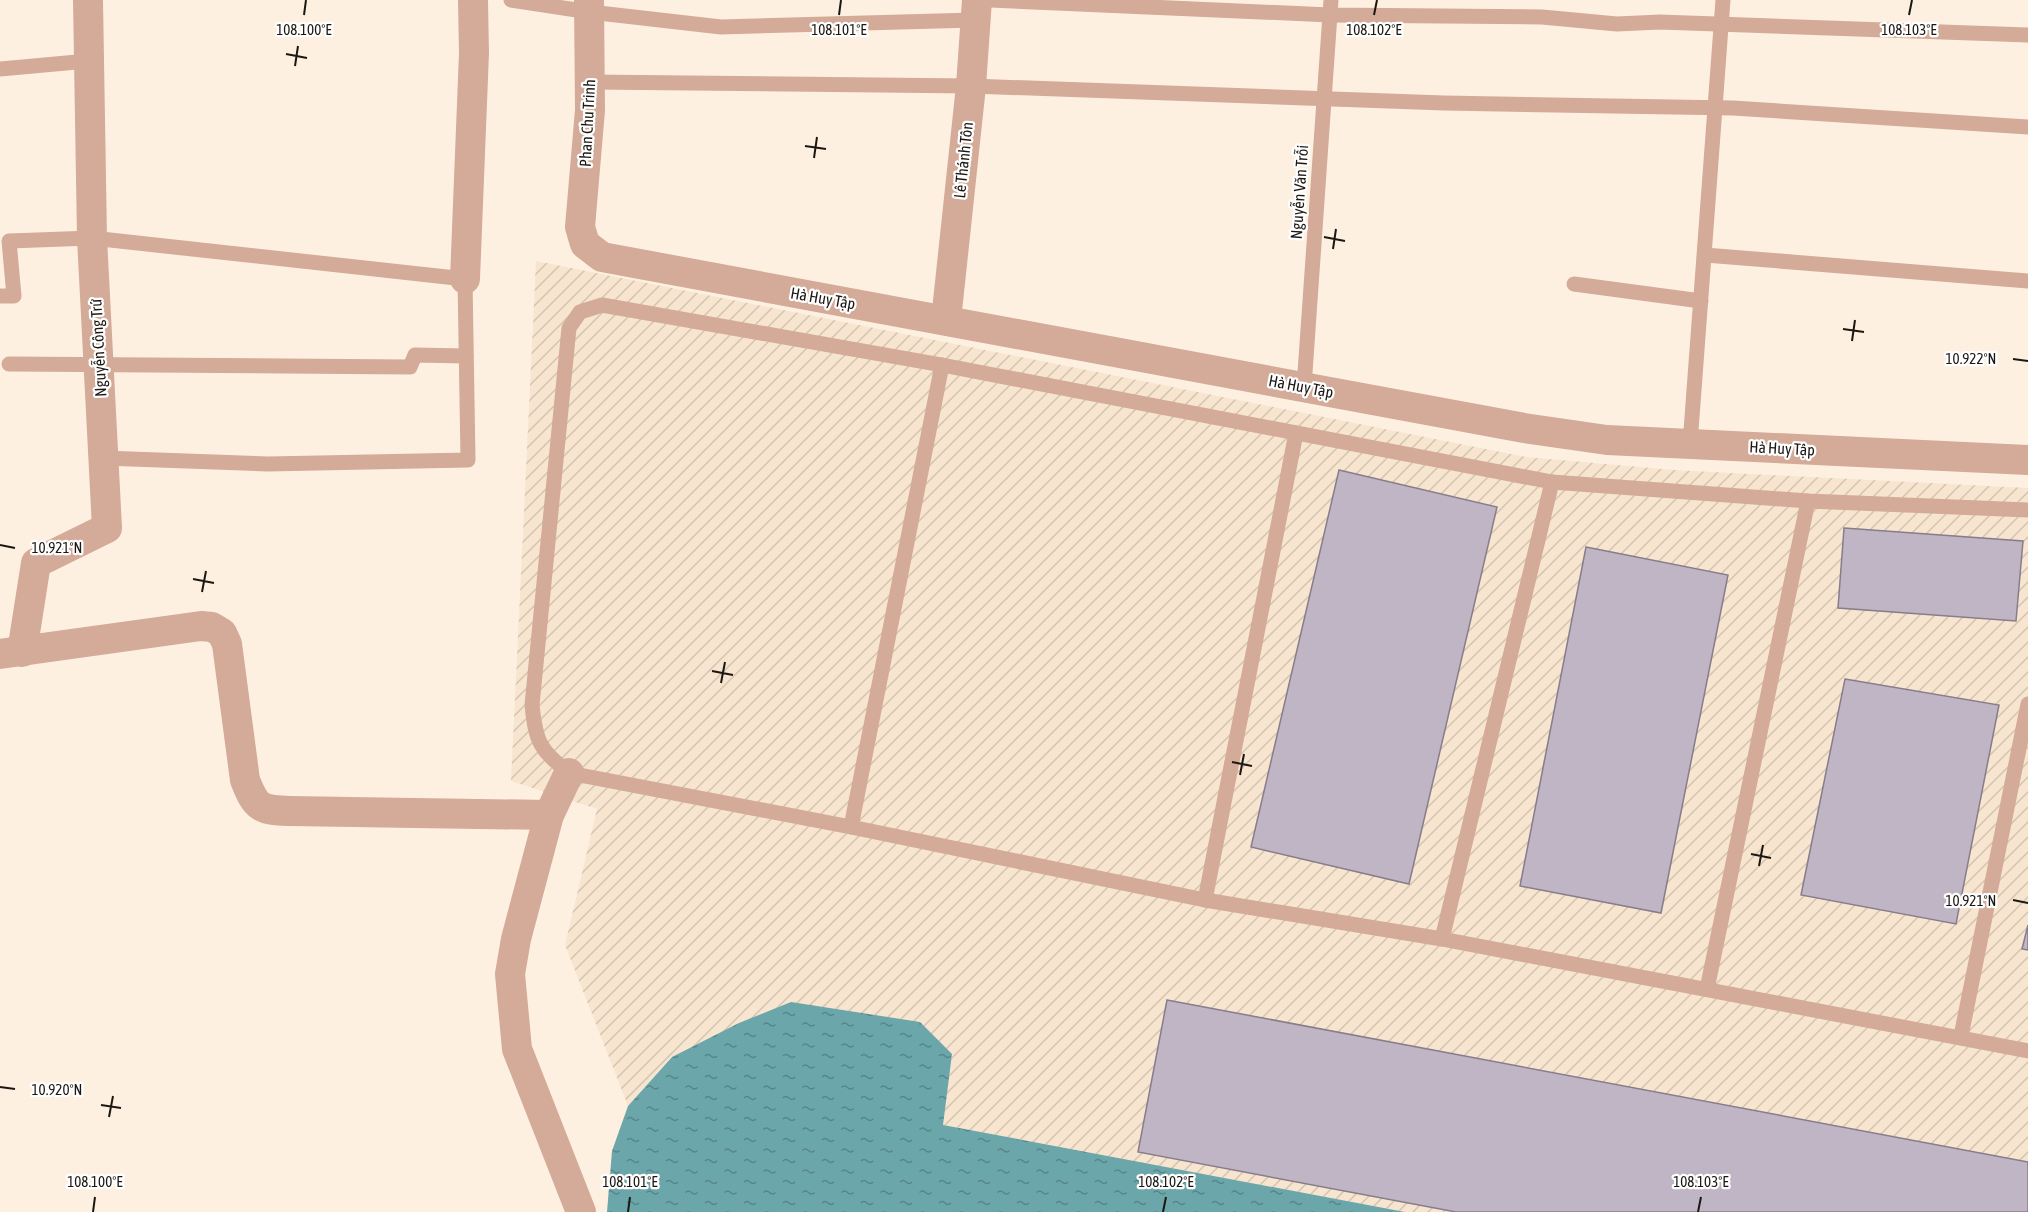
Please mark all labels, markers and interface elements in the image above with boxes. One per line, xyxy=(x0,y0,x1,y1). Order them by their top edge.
text: 108.100°E xyxy=(276,21,332,38)
text: 108.101°E xyxy=(811,21,867,38)
text: 108.102°E xyxy=(1346,21,1402,38)
text: 108.103°E xyxy=(1881,21,1937,38)
street label: Phan Chu Trinh xyxy=(576,79,598,167)
street label: Lê Thánh Tôn xyxy=(950,121,976,199)
street label: Nguyễn Văn Trỗi xyxy=(1287,144,1312,240)
street label: Hà Huy Tập xyxy=(789,283,857,314)
street label: Nguyễn Công Trứ xyxy=(86,298,111,397)
text: 10.922°N xyxy=(1946,350,1996,367)
street label: Hà Huy Tập xyxy=(1267,371,1335,402)
street label: Hà Huy Tập xyxy=(1749,437,1815,460)
text: 10.921°N xyxy=(32,539,82,556)
text: 10.921°N xyxy=(1946,892,1996,909)
text: 10.920°N xyxy=(32,1081,82,1098)
text: 108.100°E xyxy=(67,1173,123,1190)
text: 108.101°E xyxy=(602,1173,658,1190)
text: 108.102°E xyxy=(1138,1173,1194,1190)
text: 108.103°E xyxy=(1673,1173,1729,1190)

